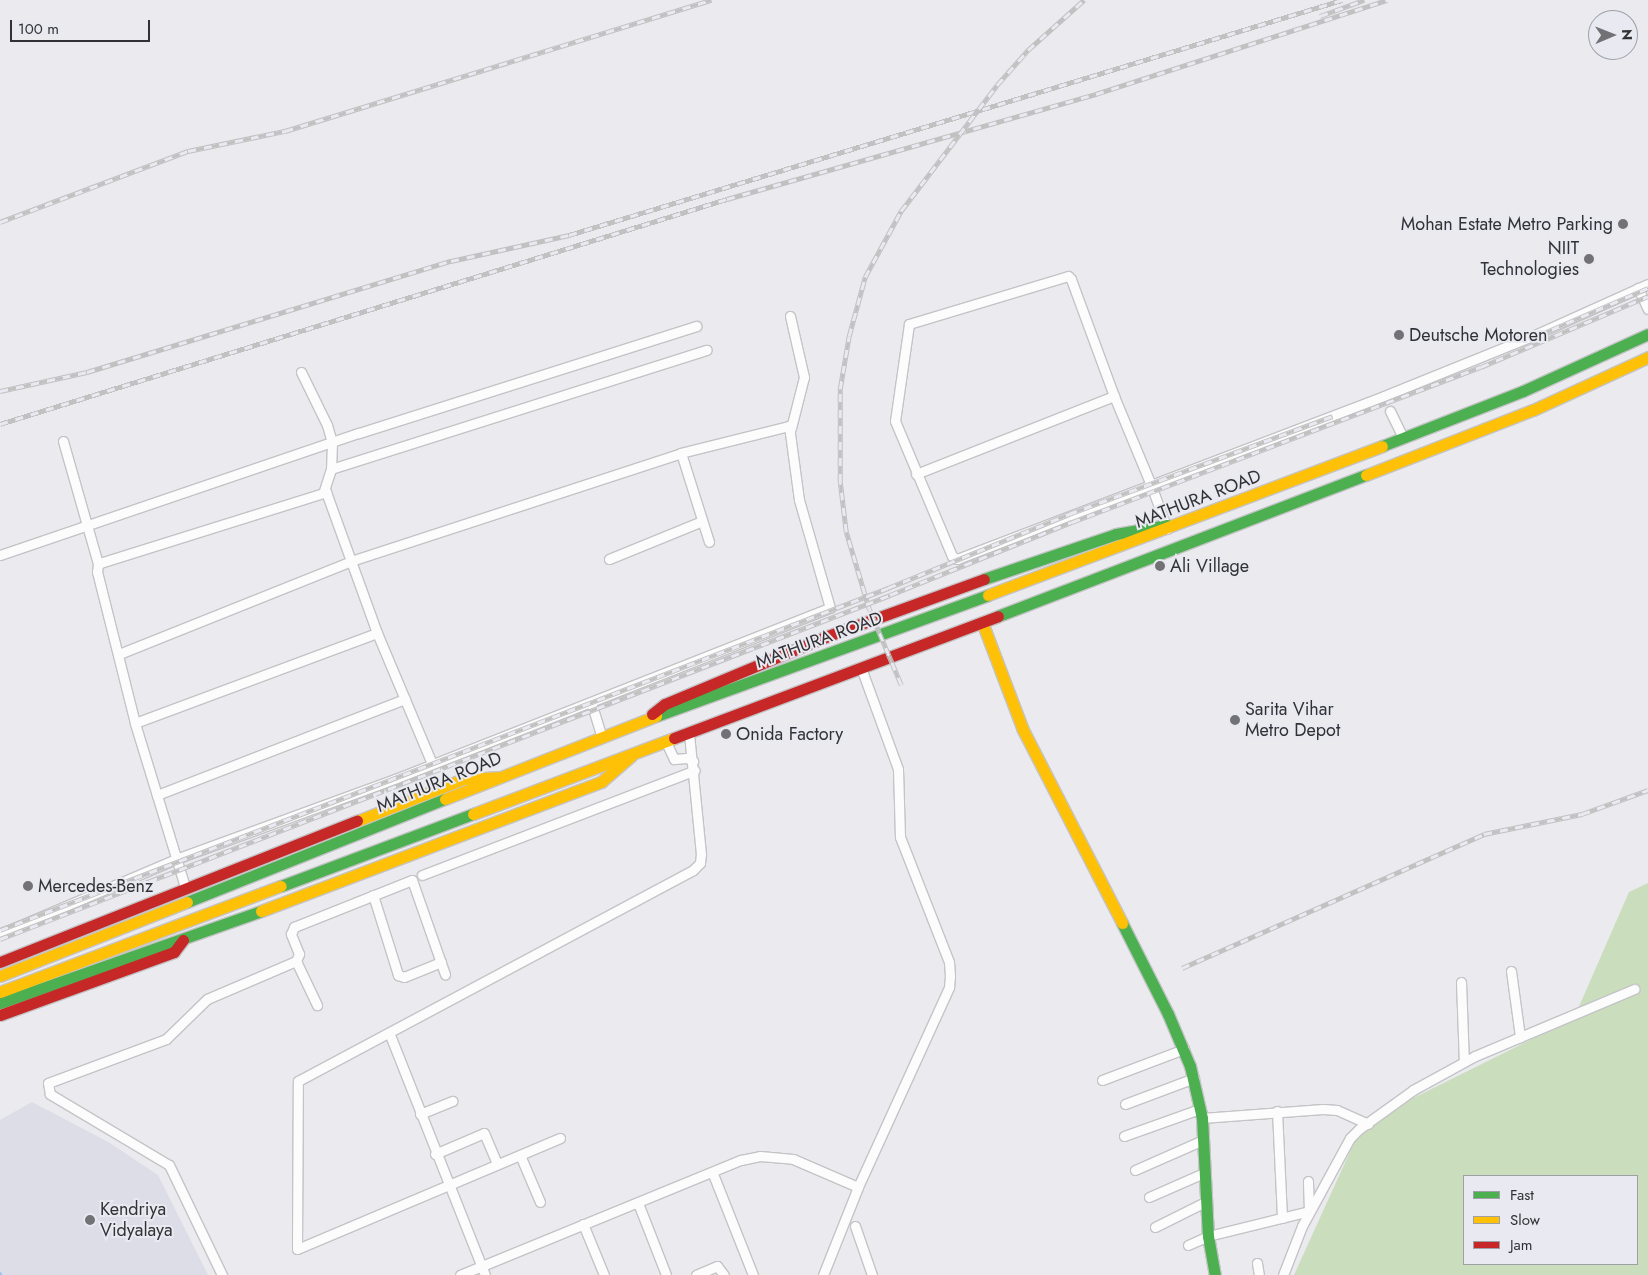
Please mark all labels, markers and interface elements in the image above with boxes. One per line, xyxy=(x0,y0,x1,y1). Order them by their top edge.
scale bar xyxy=(12,10,152,42)
north arrow xyxy=(1588,10,1638,60)
text: 100 m xyxy=(18,18,59,40)
text: N xyxy=(1617,29,1637,40)
place label: Mohan Estate Metro Parking xyxy=(1401,213,1613,235)
marker: Mohan Estate Metro Parking xyxy=(1617,218,1629,230)
place label: NIIT Technologies xyxy=(1480,238,1579,280)
marker: NIIT Technologies xyxy=(1583,253,1595,265)
place label: Deutsche Motoren xyxy=(1409,324,1547,346)
marker: Deutsche Motoren xyxy=(1393,329,1405,341)
street label: MATHURA ROAD xyxy=(1132,465,1264,533)
place label: Ali Village xyxy=(1170,555,1249,577)
marker: Ali Village xyxy=(1154,560,1166,572)
street label: MATHURA ROAD xyxy=(753,607,885,673)
place label: Sarita Vihar Metro Depot xyxy=(1245,699,1340,742)
marker: Sarita Vihar Metro Depot xyxy=(1229,714,1241,726)
place label: Onida Factory xyxy=(736,723,843,745)
marker: Onida Factory xyxy=(720,728,732,740)
street label: MATHURA ROAD xyxy=(373,747,505,817)
place label: Mercedes-Benz xyxy=(38,875,153,897)
marker: Mercedes-Benz xyxy=(22,880,34,892)
legend xyxy=(1463,1175,1638,1265)
text: Fast xyxy=(1510,1184,1534,1206)
place label: Kendriya Vidyalaya xyxy=(100,1199,173,1242)
text: Slow xyxy=(1510,1209,1540,1231)
marker: Kendriya Vidyalaya xyxy=(84,1214,96,1226)
text: Jam xyxy=(1510,1234,1533,1256)

